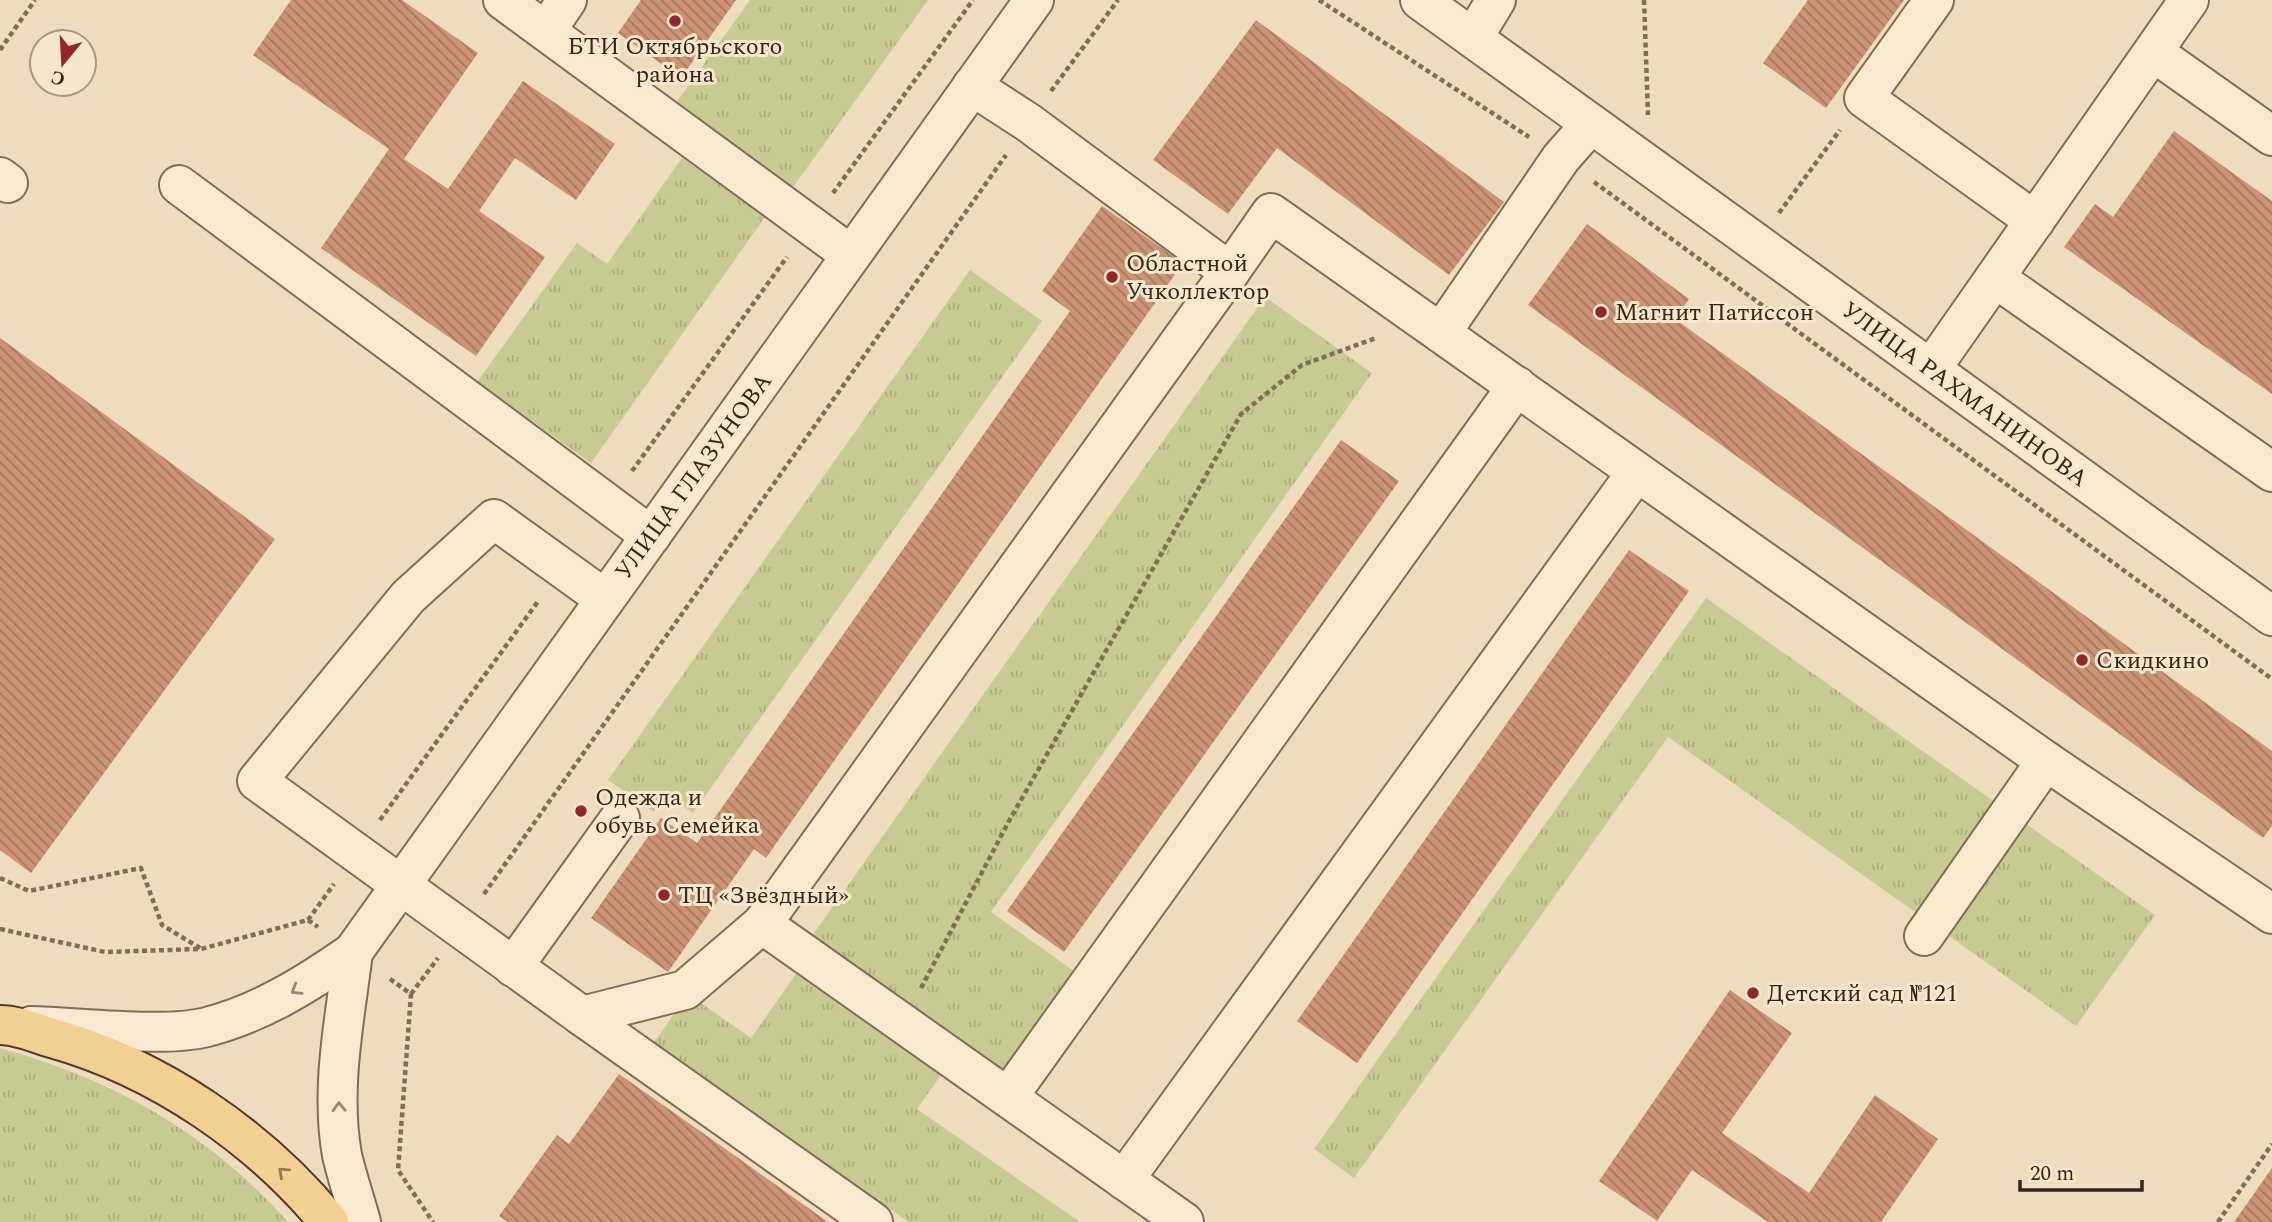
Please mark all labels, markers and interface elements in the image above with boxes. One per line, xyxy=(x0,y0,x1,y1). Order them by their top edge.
marker: БТИ Октябрьского района xyxy=(667,13,683,29)
north arrow xyxy=(28,28,98,98)
place label: БТИ Октябрьского района xyxy=(567,29,783,93)
text: С xyxy=(47,62,69,94)
place label: Областной Учколлектор xyxy=(1126,246,1269,310)
marker: Областной Учколлектор xyxy=(1104,269,1120,285)
street label: УЛИЦА РАХМАНИНОВА xyxy=(1834,293,2095,497)
place label: Магнит Патиссон xyxy=(1615,295,1814,331)
marker: Магнит Патиссон xyxy=(1593,304,1609,320)
street label: УЛИЦА ГЛАЗУНОВА xyxy=(606,366,781,588)
place label: Скидкино xyxy=(2096,643,2209,679)
marker: Скидкино xyxy=(2074,652,2090,668)
place label: Одежда и обувь Семейка xyxy=(595,780,760,844)
marker: Одежда и обувь Семейка xyxy=(573,803,589,819)
place label: ТЦ «Звёздный» xyxy=(678,878,849,914)
marker: ТЦ «Звёздный» xyxy=(656,887,672,903)
place label: Детский сад №121 xyxy=(1767,976,1958,1012)
one-way arrow xyxy=(291,982,304,995)
marker: Детский сад №121 xyxy=(1745,985,1761,1001)
one-way arrow xyxy=(331,1102,347,1112)
scale bar xyxy=(2020,1148,2142,1192)
text: 20 m xyxy=(2030,1158,2074,1190)
one-way arrow xyxy=(278,1168,291,1180)

